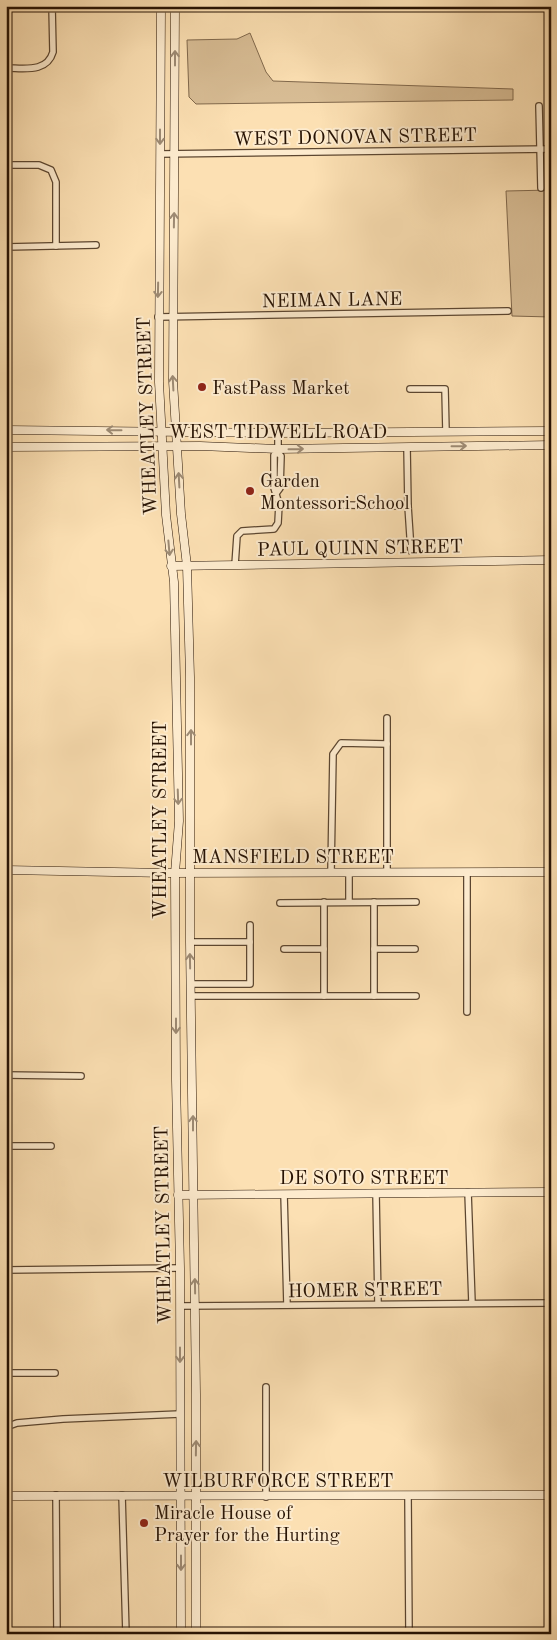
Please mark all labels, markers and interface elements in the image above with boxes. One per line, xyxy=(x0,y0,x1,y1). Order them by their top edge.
one-way arrow xyxy=(170,50,180,66)
street label: WEST DONOVAN STREET xyxy=(233,127,477,150)
one-way arrow xyxy=(155,128,165,145)
one-way arrow xyxy=(169,213,179,229)
one-way arrow xyxy=(153,282,163,298)
street label: NEIMAN LANE xyxy=(262,291,403,312)
street label: WHEATLEY STREET xyxy=(136,316,161,515)
one-way arrow xyxy=(169,375,178,391)
place label: FastPass Market xyxy=(212,380,350,399)
marker: FastPass Market xyxy=(196,381,208,393)
street label: WEST TIDWELL ROAD xyxy=(169,424,387,443)
one-way arrow xyxy=(106,425,122,435)
one-way arrow xyxy=(450,441,467,451)
one-way arrow xyxy=(288,444,304,454)
one-way arrow xyxy=(175,472,184,488)
place label: Garden Montessori School xyxy=(260,473,410,514)
marker: Garden Montessori School xyxy=(244,485,256,497)
street label: PAUL QUINN STREET xyxy=(257,538,463,561)
one-way arrow xyxy=(164,540,174,556)
street label: WHEATLEY STREET xyxy=(152,721,171,919)
one-way arrow xyxy=(186,729,196,746)
one-way arrow xyxy=(173,789,182,805)
street label: MANSFIELD STREET xyxy=(192,849,394,868)
one-way arrow xyxy=(185,953,195,969)
one-way arrow xyxy=(171,1018,181,1034)
one-way arrow xyxy=(188,1115,198,1132)
street label: WHEATLEY STREET xyxy=(153,1126,176,1324)
street label: DE SOTO STREET xyxy=(279,1170,449,1189)
one-way arrow xyxy=(190,1278,200,1294)
street label: HOMER STREET xyxy=(287,1281,443,1302)
one-way arrow xyxy=(175,1346,185,1362)
one-way arrow xyxy=(191,1440,201,1456)
street label: WILBURFORCE STREET xyxy=(162,1473,394,1492)
place label: Miracle House of Prayer for the Hurting xyxy=(154,1505,341,1546)
marker: Miracle House of Prayer for the Hurting xyxy=(138,1517,150,1529)
one-way arrow xyxy=(176,1554,186,1571)

